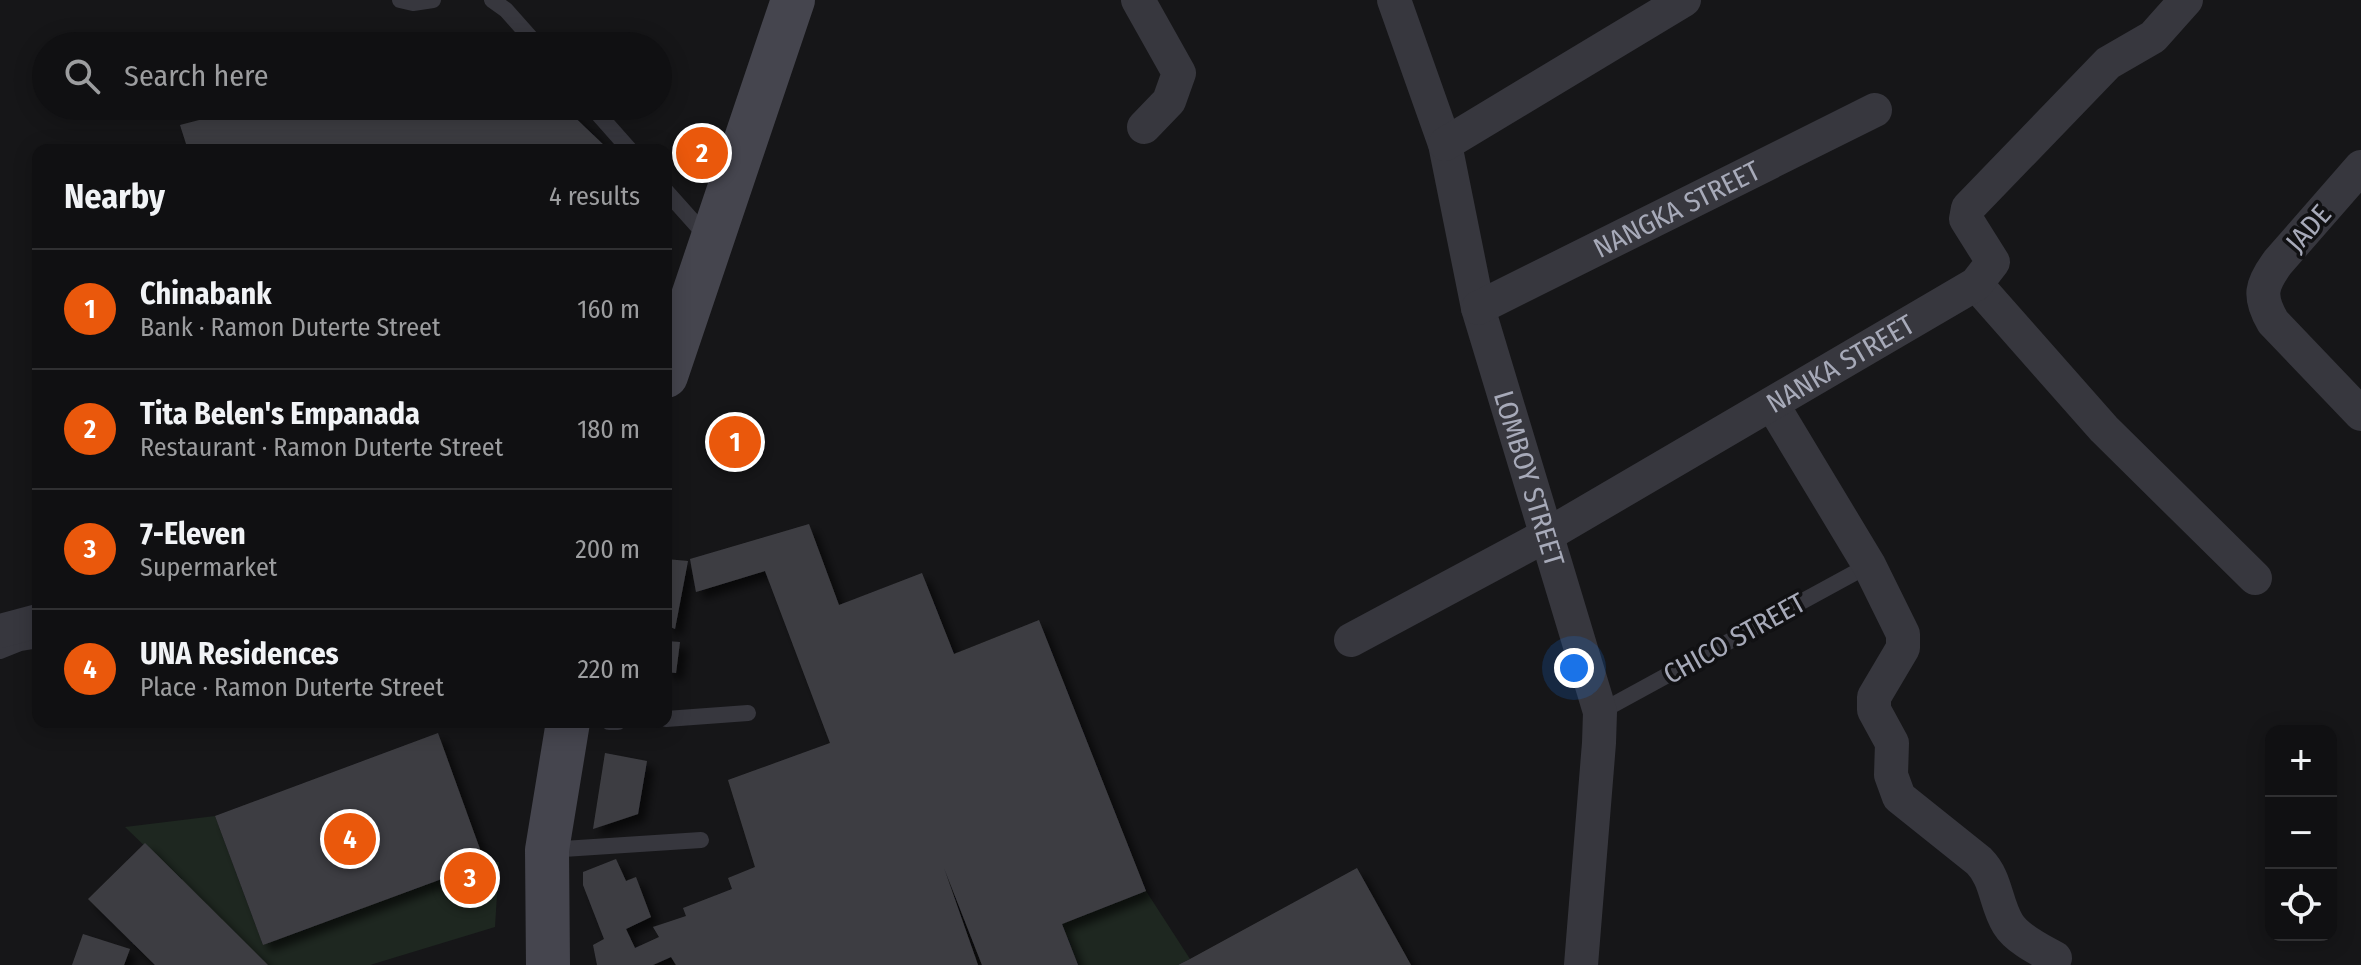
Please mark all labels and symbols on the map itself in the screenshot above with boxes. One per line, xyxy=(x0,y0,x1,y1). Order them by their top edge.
pin: 2 xyxy=(676,123,728,183)
street label: NANGKA STREET xyxy=(1588,154,1766,265)
street label: JADE xyxy=(2279,198,2338,259)
street label: NANKA STREET xyxy=(1761,308,1920,420)
street label: LOMBOY STREET xyxy=(1487,387,1571,570)
pin: 1 xyxy=(709,412,761,472)
street label: CHICO STREET xyxy=(1658,586,1811,691)
your location xyxy=(1554,648,1594,688)
pin: 4 xyxy=(324,809,376,869)
pin: 3 xyxy=(444,848,496,908)

